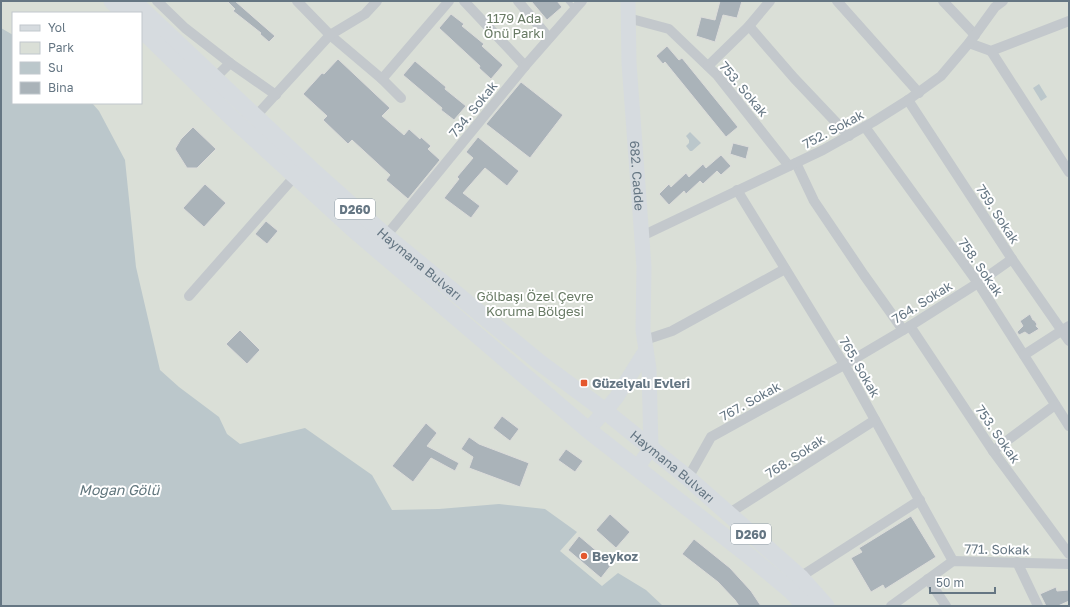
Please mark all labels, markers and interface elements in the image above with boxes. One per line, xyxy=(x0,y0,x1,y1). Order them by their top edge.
park label: 1179 Ada Önü Parkı xyxy=(484,10,544,41)
legend xyxy=(12,12,142,104)
text: Yol xyxy=(48,20,66,35)
text: Park xyxy=(48,40,74,55)
street label: 753. Sokak xyxy=(716,58,772,120)
text: Su xyxy=(48,60,63,75)
street label: 734. Sokak xyxy=(446,77,501,140)
text: Bina xyxy=(48,80,73,95)
street label: 752. Sokak xyxy=(800,106,867,152)
street label: 682. Cadde xyxy=(627,140,648,211)
street label: 759. Sokak xyxy=(973,181,1023,247)
road number: D260 xyxy=(335,199,375,219)
street label: Haymana Bulvarı xyxy=(374,224,465,303)
street label: 758. Sokak xyxy=(955,235,1007,300)
street label: 764. Sokak xyxy=(889,277,956,327)
park label: Gölbaşı Özel Çevre Koruma Bölgesi xyxy=(476,288,594,319)
street label: 765. Sokak xyxy=(836,334,884,401)
place label: Güzelyalı Evleri xyxy=(592,375,690,391)
street label: 767. Sokak xyxy=(717,377,784,424)
marker: Güzelyalı Evleri xyxy=(579,378,589,388)
street label: 753. Sokak xyxy=(972,402,1024,467)
street label: Haymana Bulvarı xyxy=(627,427,718,506)
street label: 768. Sokak xyxy=(762,430,828,481)
water label: Mogan Gölü xyxy=(79,481,161,498)
road number: D260 xyxy=(731,524,771,544)
street label: 771. Sokak xyxy=(964,540,1030,558)
place label: Beykoz xyxy=(592,548,638,564)
marker: Beykoz xyxy=(579,551,589,561)
scale bar xyxy=(930,569,995,595)
text: 50 m xyxy=(936,575,964,590)

